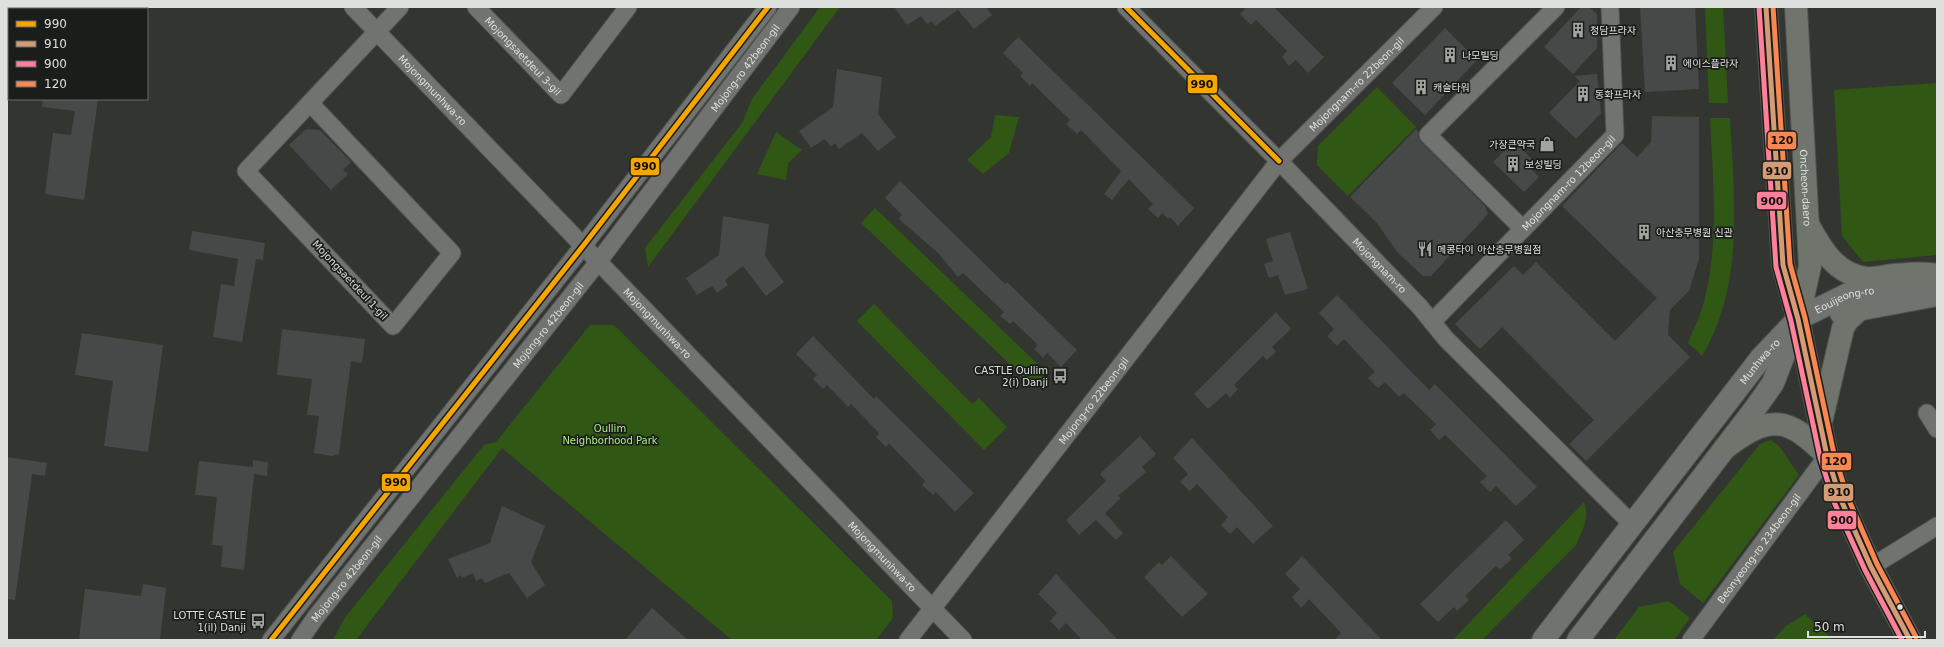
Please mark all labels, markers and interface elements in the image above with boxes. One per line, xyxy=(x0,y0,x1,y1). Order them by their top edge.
legend xyxy=(8,8,148,100)
street label: Mojongsaetdeul 3-gil xyxy=(483,14,564,97)
text: 990 xyxy=(44,17,67,31)
building icon: 청담프라자 xyxy=(1569,21,1587,39)
street label: Mojong-ro 42beon-gil xyxy=(708,22,782,114)
place label: 청담프라자 xyxy=(1590,25,1637,36)
street label: Mojongnam-ro 22beon-gil xyxy=(1307,35,1406,133)
text: 910 xyxy=(44,37,67,51)
building icon: 나모빌딩 xyxy=(1441,46,1459,64)
place label: 나모빌딩 xyxy=(1462,50,1499,61)
street label: Mojongmunhwa-ro xyxy=(397,52,469,127)
building icon: 에이스플라자 xyxy=(1662,54,1680,72)
text: 900 xyxy=(44,57,67,71)
place label: 에이스플라자 xyxy=(1683,58,1739,69)
line badge: 990 xyxy=(1187,74,1218,94)
text: 120 xyxy=(44,77,67,91)
text: 990 xyxy=(1191,78,1214,91)
building icon: 캐슬타워 xyxy=(1412,78,1430,96)
place label: 캐슬타워 xyxy=(1433,82,1470,93)
building icon: 동화프라자 xyxy=(1574,85,1592,103)
place label: 동화프라자 xyxy=(1595,89,1642,100)
line badge: 120 xyxy=(1767,131,1797,150)
street label: Mojongnam-ro 12beon-gil xyxy=(1519,133,1617,232)
text: 120 xyxy=(1771,134,1794,147)
shop icon: 가장큰약국 xyxy=(1538,135,1556,153)
place label: 가장큰약국 xyxy=(1489,139,1535,150)
street label: Oncheon-daero xyxy=(1798,149,1813,226)
building icon: 보성빌딩 xyxy=(1504,155,1522,173)
line badge: 990 xyxy=(630,157,660,176)
place label: 보성빌딩 xyxy=(1525,159,1562,170)
text: 990 xyxy=(634,160,657,173)
line badge: 910 xyxy=(1762,161,1792,180)
text: 910 xyxy=(1766,165,1789,178)
line badge: 900 xyxy=(1756,191,1787,210)
text: 900 xyxy=(1761,195,1784,208)
building icon: 아산충무병원 신관 xyxy=(1635,223,1653,241)
place label: 아산충무병원 신관 xyxy=(1656,227,1734,238)
street label: Mojongnam-ro xyxy=(1351,235,1409,295)
street label: Mojongsaetdeul 1-gil xyxy=(310,238,390,322)
restaurant icon: 메콩타이 아산충무병원점 xyxy=(1416,240,1434,258)
place label: 메콩타이 아산충무병원점 xyxy=(1437,244,1541,255)
street label: Mojong-ro 42beon-gil xyxy=(511,280,585,370)
street label: Eouijeong-ro xyxy=(1813,284,1875,315)
street label: Mojongmunhwa-ro xyxy=(621,286,694,360)
street label: Munhwa-ro xyxy=(1738,337,1782,386)
street label: Mojong-ro 22beon-gil xyxy=(1057,355,1130,446)
place label: CASTLE Oullim 2(i) Danji xyxy=(974,365,1048,388)
bus stop icon: CASTLE Oullim 2(i) Danji xyxy=(1051,367,1069,385)
park label: Oullim Neighborhood Park xyxy=(562,423,658,446)
line badge: 120 xyxy=(1821,452,1852,471)
text: 120 xyxy=(1825,455,1848,468)
line badge: 990 xyxy=(381,473,411,492)
text: 990 xyxy=(385,476,408,489)
line badge: 910 xyxy=(1823,483,1854,502)
text: 910 xyxy=(1828,486,1851,499)
street label: Beonyeong-ro 234beon-gil xyxy=(1715,492,1803,605)
line badge: 900 xyxy=(1827,510,1857,530)
text: 900 xyxy=(1831,514,1854,527)
street label: Mojongmunhwa-ro xyxy=(846,519,919,594)
street label: Mojong-ro 42beon-gil xyxy=(309,533,384,624)
unlabelled marker xyxy=(1895,602,1905,612)
place label: LOTTE CASTLE 1(il) Danji xyxy=(173,610,246,633)
bus stop icon: LOTTE CASTLE 1(il) Danji xyxy=(249,612,267,630)
scale bar xyxy=(1808,613,1925,639)
text: 50 m xyxy=(1814,620,1845,634)

